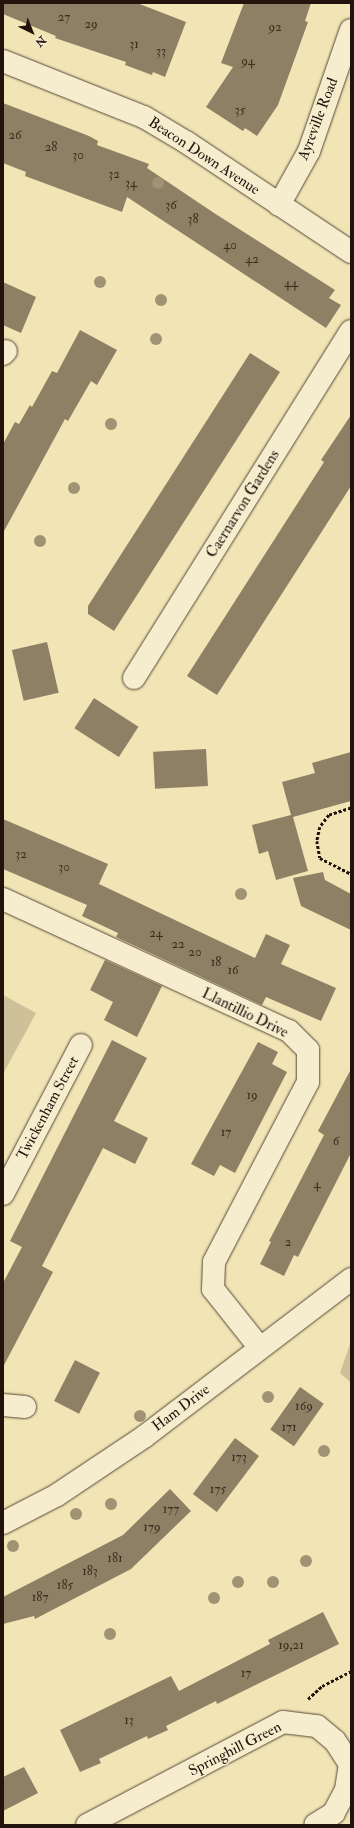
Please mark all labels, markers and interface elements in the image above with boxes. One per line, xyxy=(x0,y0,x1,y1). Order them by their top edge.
house number: 27 xyxy=(58,9,70,25)
north arrow xyxy=(12,12,52,52)
house number: 29 xyxy=(84,16,98,32)
house number: 92 xyxy=(268,19,282,35)
text: N xyxy=(32,33,49,49)
house number: 31 xyxy=(129,36,139,52)
house number: 33 xyxy=(156,43,166,59)
house number: 94 xyxy=(241,53,255,69)
street label: Ayreville Road xyxy=(294,75,342,163)
house number: 35 xyxy=(235,102,245,118)
street label: Beacon Down Avenue xyxy=(145,113,263,199)
house number: 26 xyxy=(8,127,22,143)
house number: 28 xyxy=(45,139,57,155)
house number: 30 xyxy=(72,147,84,163)
house number: 32 xyxy=(108,166,120,182)
house number: 34 xyxy=(125,175,137,191)
house number: 36 xyxy=(165,197,177,213)
house number: 38 xyxy=(187,211,199,227)
house number: 40 xyxy=(223,237,237,253)
house number: 42 xyxy=(245,251,259,267)
house number: 44 xyxy=(284,275,298,291)
street label: Caernarvon Gardens xyxy=(203,447,283,561)
house number: 32 xyxy=(15,846,27,862)
house number: 30 xyxy=(58,859,70,875)
house number: 24 xyxy=(149,925,163,941)
house number: 22 xyxy=(171,936,185,952)
house number: 20 xyxy=(188,944,202,960)
house number: 18 xyxy=(211,954,221,970)
house number: 16 xyxy=(227,962,239,978)
street label: Llantillio Drive xyxy=(199,984,291,1042)
street label: Twickenham Street xyxy=(13,1053,83,1163)
house number: 19 xyxy=(246,1087,258,1103)
house number: 17 xyxy=(221,1124,231,1140)
house number: 6 xyxy=(333,1133,339,1149)
house number: 4 xyxy=(313,1176,321,1192)
house number: 2 xyxy=(285,1234,291,1250)
street label: Ham Drive xyxy=(149,1380,213,1436)
house number: 169 xyxy=(295,1398,313,1414)
house number: 171 xyxy=(281,1419,297,1435)
house number: 173 xyxy=(231,1449,247,1465)
house number: 175 xyxy=(210,1481,226,1497)
house number: 177 xyxy=(163,1501,179,1517)
house number: 179 xyxy=(143,1519,161,1535)
house number: 181 xyxy=(107,1550,123,1566)
house number: 183 xyxy=(82,1563,98,1579)
house number: 185 xyxy=(57,1577,73,1593)
house number: 187 xyxy=(32,1589,48,1605)
house number: 19,21 xyxy=(278,1637,304,1653)
house number: 17 xyxy=(241,1665,251,1681)
house number: 13 xyxy=(124,1712,134,1728)
street label: Springhill Green xyxy=(186,1718,284,1780)

